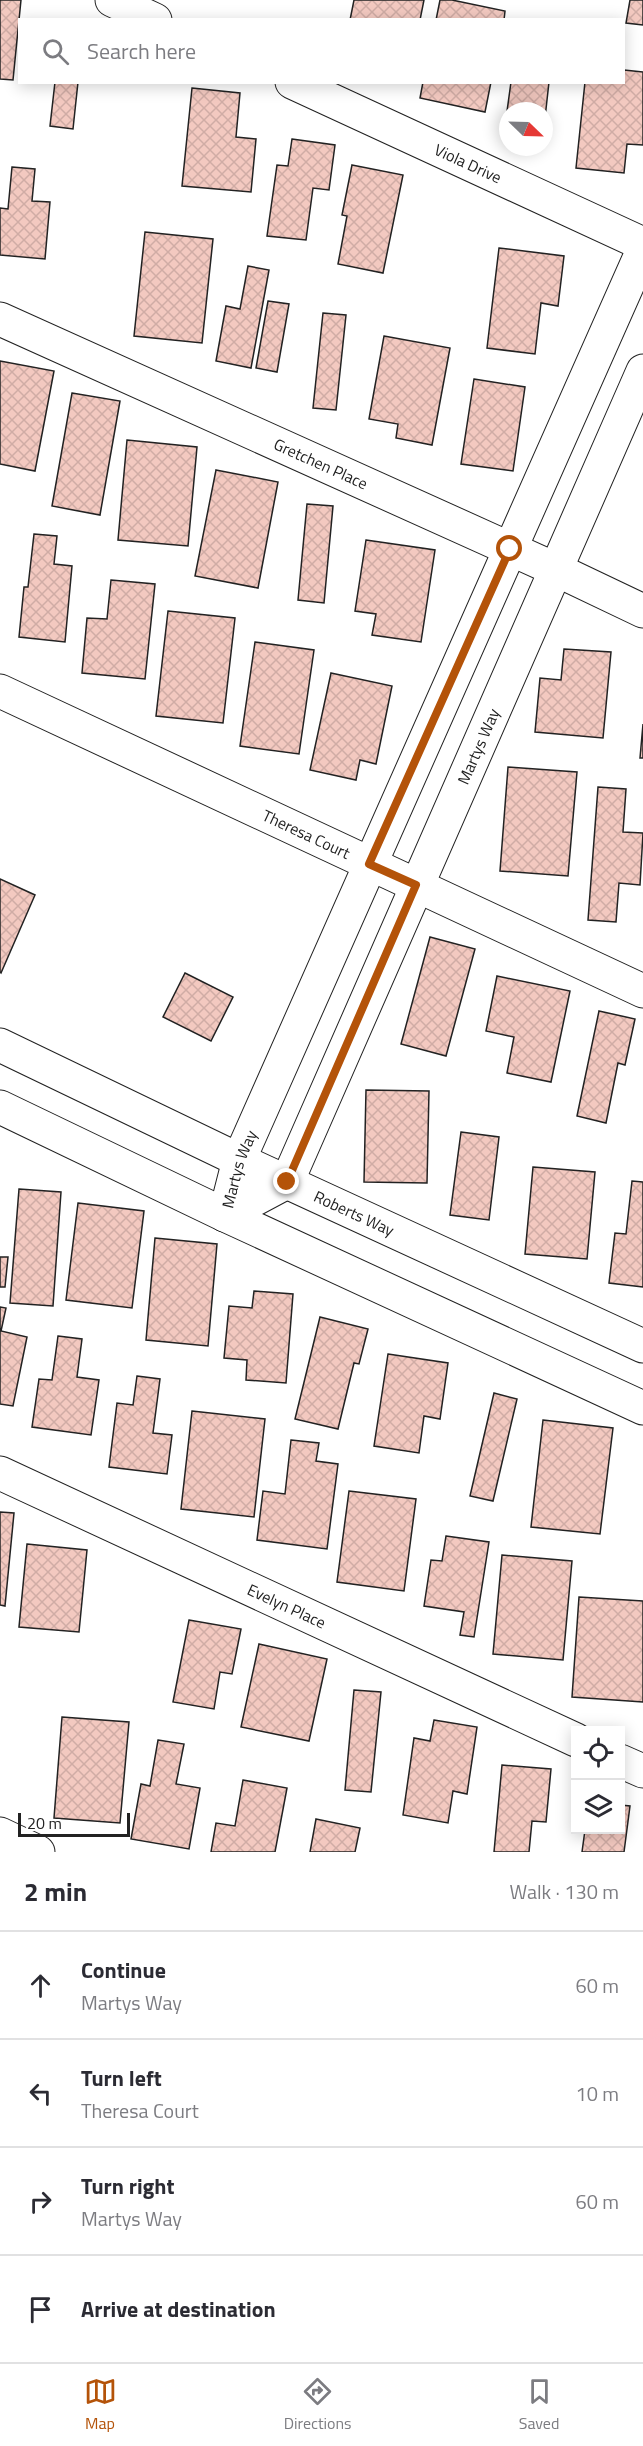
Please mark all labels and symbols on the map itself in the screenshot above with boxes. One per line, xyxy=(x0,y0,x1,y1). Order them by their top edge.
north arrow xyxy=(499,102,553,156)
street label: Viola Drive xyxy=(431,137,506,189)
street label: Gretchen Place xyxy=(270,432,372,495)
route start xyxy=(496,535,522,561)
street label: Martys Way xyxy=(451,704,506,788)
street label: Theresa Court xyxy=(259,803,354,865)
street label: Martys Way xyxy=(215,1126,263,1211)
route end xyxy=(273,1168,299,1194)
street label: Roberts Way xyxy=(310,1184,399,1242)
street label: Evelyn Place xyxy=(243,1577,330,1634)
scale bar xyxy=(18,1810,130,1838)

